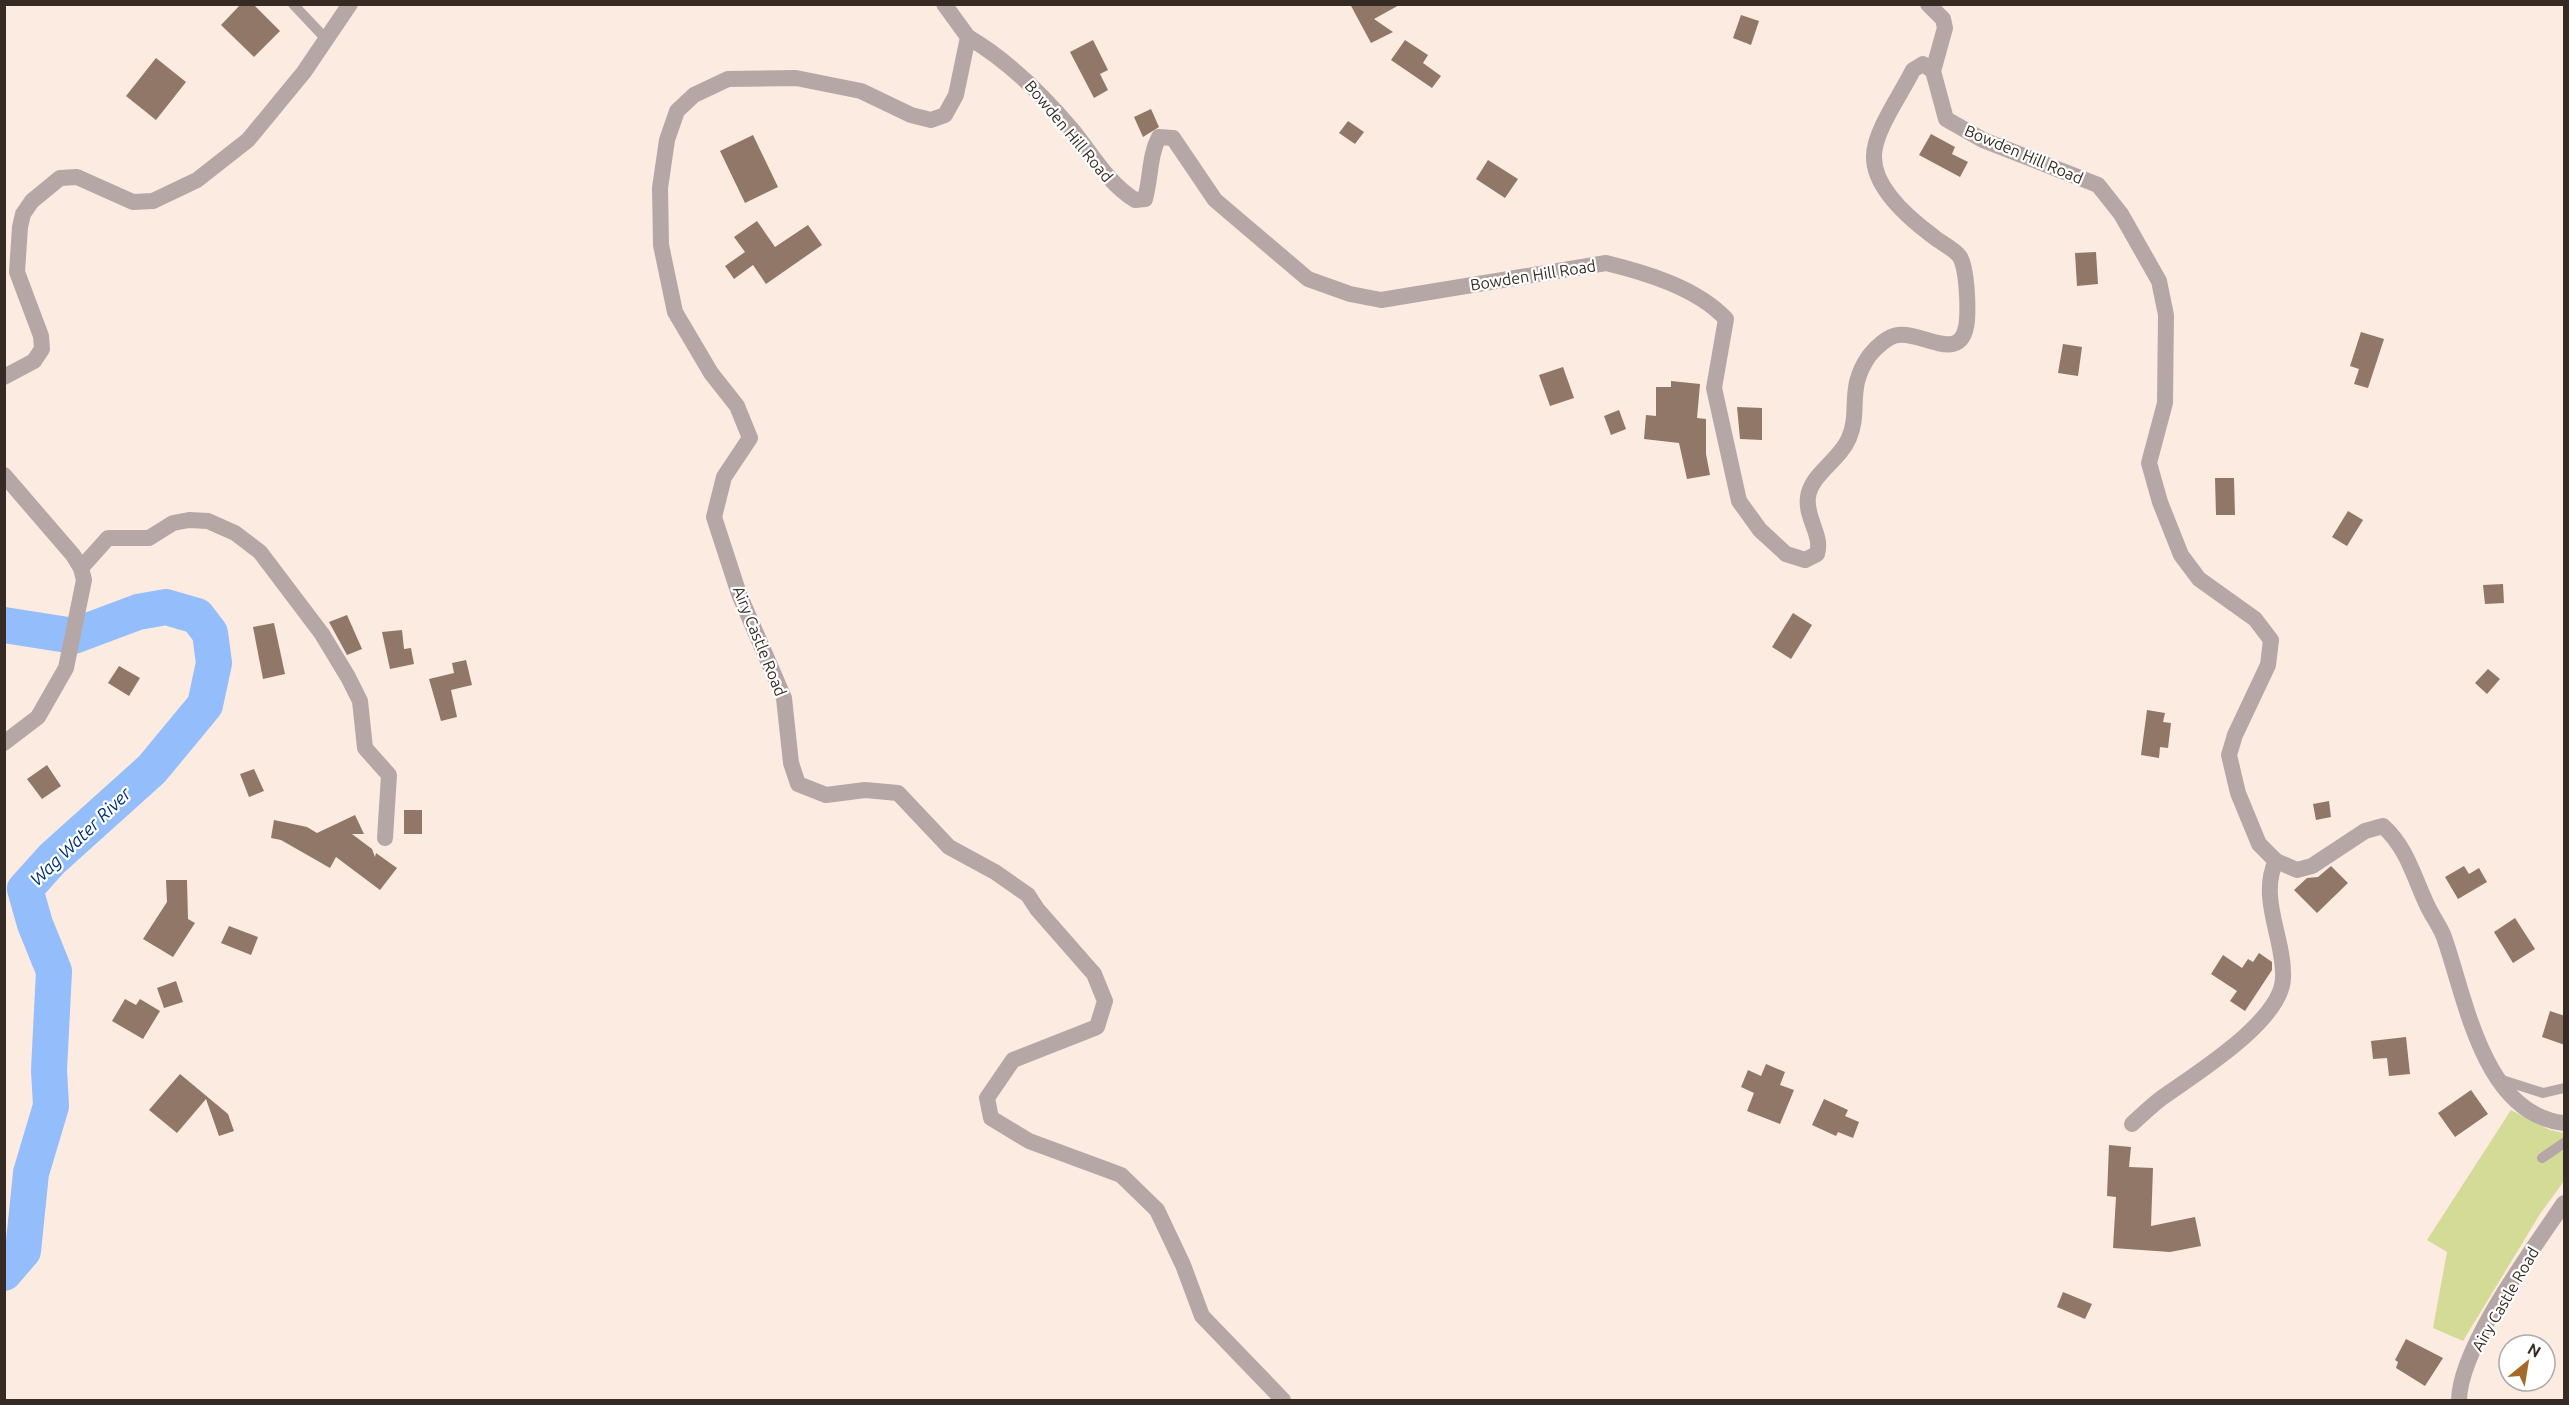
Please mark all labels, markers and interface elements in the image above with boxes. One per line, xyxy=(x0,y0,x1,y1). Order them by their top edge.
street label: Bowden Hill Road xyxy=(1021,77,1117,185)
street label: Bowden Hill Road xyxy=(1962,121,2086,187)
street label: Bowden Hill Road xyxy=(1469,256,1597,294)
street label: Airy Castle Road xyxy=(730,583,790,699)
water label: Wag Water River xyxy=(26,782,135,889)
street label: Airy Castle Road xyxy=(2468,1244,2542,1354)
north arrow xyxy=(2497,1333,2557,1393)
text: N xyxy=(2525,1339,2544,1361)

